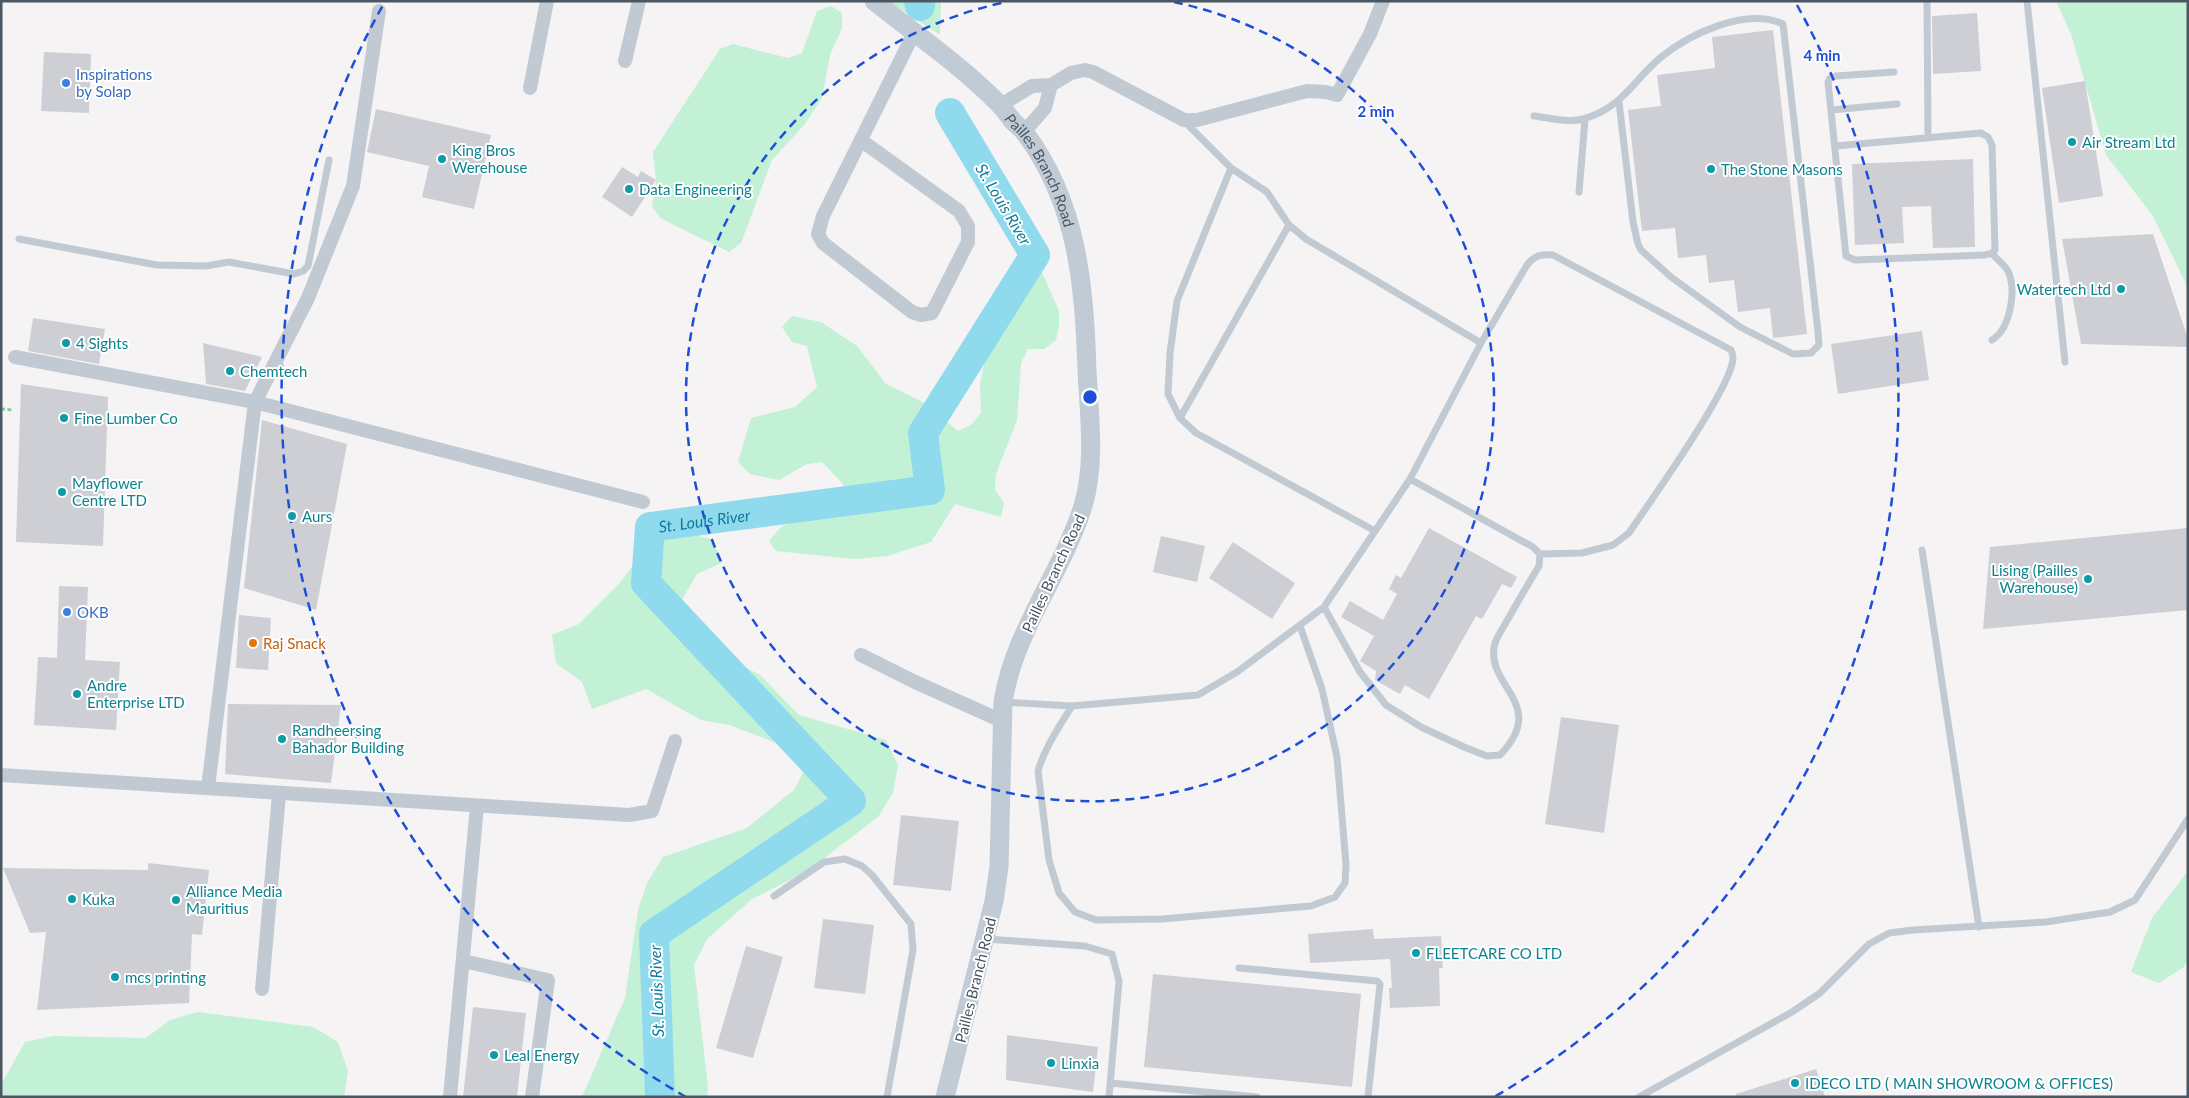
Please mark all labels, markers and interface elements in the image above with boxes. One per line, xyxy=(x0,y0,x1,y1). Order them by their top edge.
text: 4 min xyxy=(1803,46,1841,64)
place label: Inspirations by Solap xyxy=(76,65,152,100)
marker: Inspirations by Solap xyxy=(60,77,72,89)
text: 2 min xyxy=(1357,102,1395,120)
street label: Pailles Branch Road xyxy=(1001,110,1079,229)
place label: Air Stream Ltd xyxy=(2082,133,2175,151)
marker: Air Stream Ltd xyxy=(2066,136,2078,148)
place label: King Bros Werehouse xyxy=(452,141,527,176)
marker: King Bros Werehouse xyxy=(436,153,448,165)
water label: St. Louis River xyxy=(972,160,1036,249)
place label: The Stone Masons xyxy=(1721,160,1843,178)
marker: The Stone Masons xyxy=(1705,163,1717,175)
place label: Data Engineering xyxy=(639,180,752,198)
marker: Data Engineering xyxy=(623,183,635,195)
place label: Watertech Ltd xyxy=(2017,280,2111,298)
marker: Watertech Ltd xyxy=(2115,283,2127,295)
place label: 4 Sights xyxy=(76,334,128,352)
marker: 4 Sights xyxy=(60,337,72,349)
place label: Chemtech xyxy=(240,362,307,380)
marker: Chemtech xyxy=(224,365,236,377)
centre of rings xyxy=(1081,388,1099,406)
place label: Fine Lumber Co xyxy=(74,409,178,427)
marker: Fine Lumber Co xyxy=(58,412,70,424)
place label: Mayflower Centre LTD xyxy=(72,474,147,509)
marker: Mayflower Centre LTD xyxy=(56,486,68,498)
water label: St. Louis River xyxy=(657,504,752,535)
place label: Aurs xyxy=(302,507,332,525)
marker: Aurs xyxy=(286,510,298,522)
street label: Pailles Branch Road xyxy=(1018,511,1088,635)
place label: Lising (Pailles Warehouse) xyxy=(1991,561,2078,596)
marker: Lising (Pailles Warehouse) xyxy=(2082,573,2094,585)
place label: OKB xyxy=(77,603,109,621)
marker: OKB xyxy=(61,606,73,618)
place label: Raj Snack xyxy=(263,634,326,652)
marker: Raj Snack xyxy=(247,637,259,649)
place label: Andre Enterprise LTD xyxy=(87,676,185,711)
marker: Andre Enterprise LTD xyxy=(71,688,83,700)
place label: Randheersing Bahador Building xyxy=(292,721,404,756)
marker: Randheersing Bahador Building xyxy=(276,733,288,745)
place label: Alliance Media Mauritius xyxy=(186,882,283,917)
place label: Kuka xyxy=(82,890,115,908)
marker: Kuka xyxy=(66,893,78,905)
marker: Alliance Media Mauritius xyxy=(170,894,182,906)
street label: Pailles Branch Road xyxy=(951,915,999,1045)
water label: St. Louis River xyxy=(645,944,667,1037)
place label: FLEETCARE CO LTD xyxy=(1426,944,1562,962)
marker: FLEETCARE CO LTD xyxy=(1410,947,1422,959)
place label: mcs printing xyxy=(125,968,206,986)
marker: mcs printing xyxy=(109,971,121,983)
place label: Leal Energy xyxy=(504,1046,580,1064)
marker: Leal Energy xyxy=(488,1049,500,1061)
place label: Linxia xyxy=(1061,1054,1099,1072)
marker: Linxia xyxy=(1045,1057,1057,1069)
place label: IDECO LTD ( MAIN SHOWROOM & OFFICES) xyxy=(1805,1074,2113,1092)
marker: IDECO LTD ( MAIN SHOWROOM & OFFICES) xyxy=(1789,1077,1801,1089)

